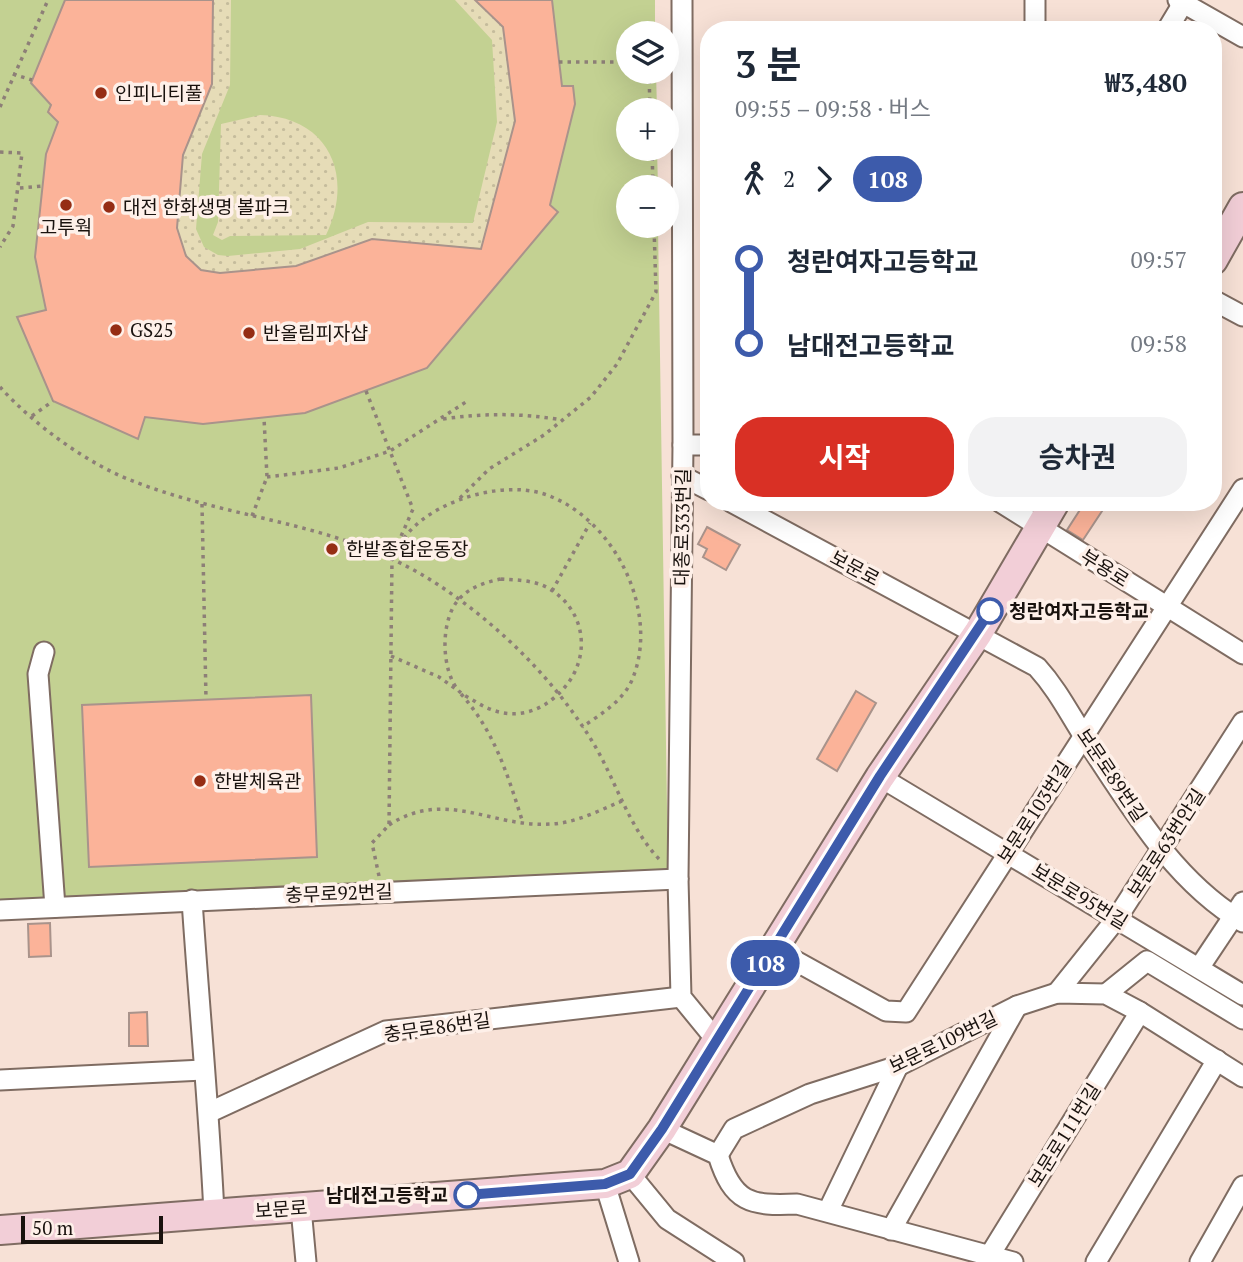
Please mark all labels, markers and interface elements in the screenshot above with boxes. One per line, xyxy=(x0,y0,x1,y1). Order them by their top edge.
map controls xyxy=(616,21,679,238)
button: layers xyxy=(616,21,679,84)
text: 3 분 xyxy=(735,39,802,89)
text: ₩3,480 xyxy=(1105,65,1187,99)
place label: 인피니티풀 xyxy=(115,80,202,105)
marker: 인피니티풀 xyxy=(93,85,109,101)
text: 09:55 – 09:58 · 버스 xyxy=(735,93,931,124)
button: + xyxy=(616,98,679,161)
icon: walk xyxy=(735,160,773,198)
icon: forward xyxy=(805,160,843,198)
text: 2 xyxy=(783,163,795,194)
text: 108 xyxy=(867,163,908,195)
button: − xyxy=(616,175,679,238)
place label: 대전 한화생명 볼파크 xyxy=(123,194,290,219)
marker: 고투웍 xyxy=(58,197,74,213)
marker: 대전 한화생명 볼파크 xyxy=(101,199,117,215)
place label: 고투웍 xyxy=(40,214,92,239)
text: 청란여자고등학교 xyxy=(787,244,978,278)
text: 09:57 xyxy=(1130,244,1187,275)
place label: GS25 xyxy=(130,317,174,342)
place label: 반올림피자샵 xyxy=(263,320,368,345)
marker: GS25 xyxy=(108,322,124,338)
marker: 반올림피자샵 xyxy=(241,325,257,341)
text: 남대전고등학교 xyxy=(787,328,954,362)
text: 09:58 xyxy=(1130,328,1187,359)
button: 시작 xyxy=(735,417,954,497)
button: 승차권 xyxy=(968,417,1187,497)
street label: 대종로333번길 xyxy=(668,468,695,586)
place label: 한밭종합운동장 xyxy=(346,536,468,561)
marker: 한밭종합운동장 xyxy=(324,541,340,557)
street label: 부용로 xyxy=(1076,543,1134,592)
street label: 보문로 xyxy=(826,544,884,591)
marker: 청란여자고등학교 xyxy=(977,598,1003,624)
place label: 청란여자고등학교 xyxy=(1009,598,1149,623)
street label: 보문로89번길 xyxy=(1072,723,1153,826)
street label: 보문로103번길 xyxy=(991,756,1076,868)
place label: 한밭체육관 xyxy=(214,768,301,793)
marker: 한밭체육관 xyxy=(192,773,208,789)
street label: 보문로63번안길 xyxy=(1121,783,1210,902)
street label: 보문로95번길 xyxy=(1028,857,1133,934)
street label: 충무로92번길 xyxy=(285,878,393,907)
line badge: 108 xyxy=(725,940,805,986)
text: 108 xyxy=(745,947,785,979)
street label: 보문로109번길 xyxy=(884,1004,1001,1079)
street label: 충무로86번길 xyxy=(382,1007,492,1046)
street label: 보문로111번길 xyxy=(1022,1078,1105,1191)
place label: 남대전고등학교 xyxy=(326,1182,448,1207)
marker: 남대전고등학교 xyxy=(454,1182,480,1208)
street label: 보문로 xyxy=(254,1194,308,1223)
scale bar xyxy=(21,1213,163,1245)
text: 50 m xyxy=(32,1215,73,1240)

